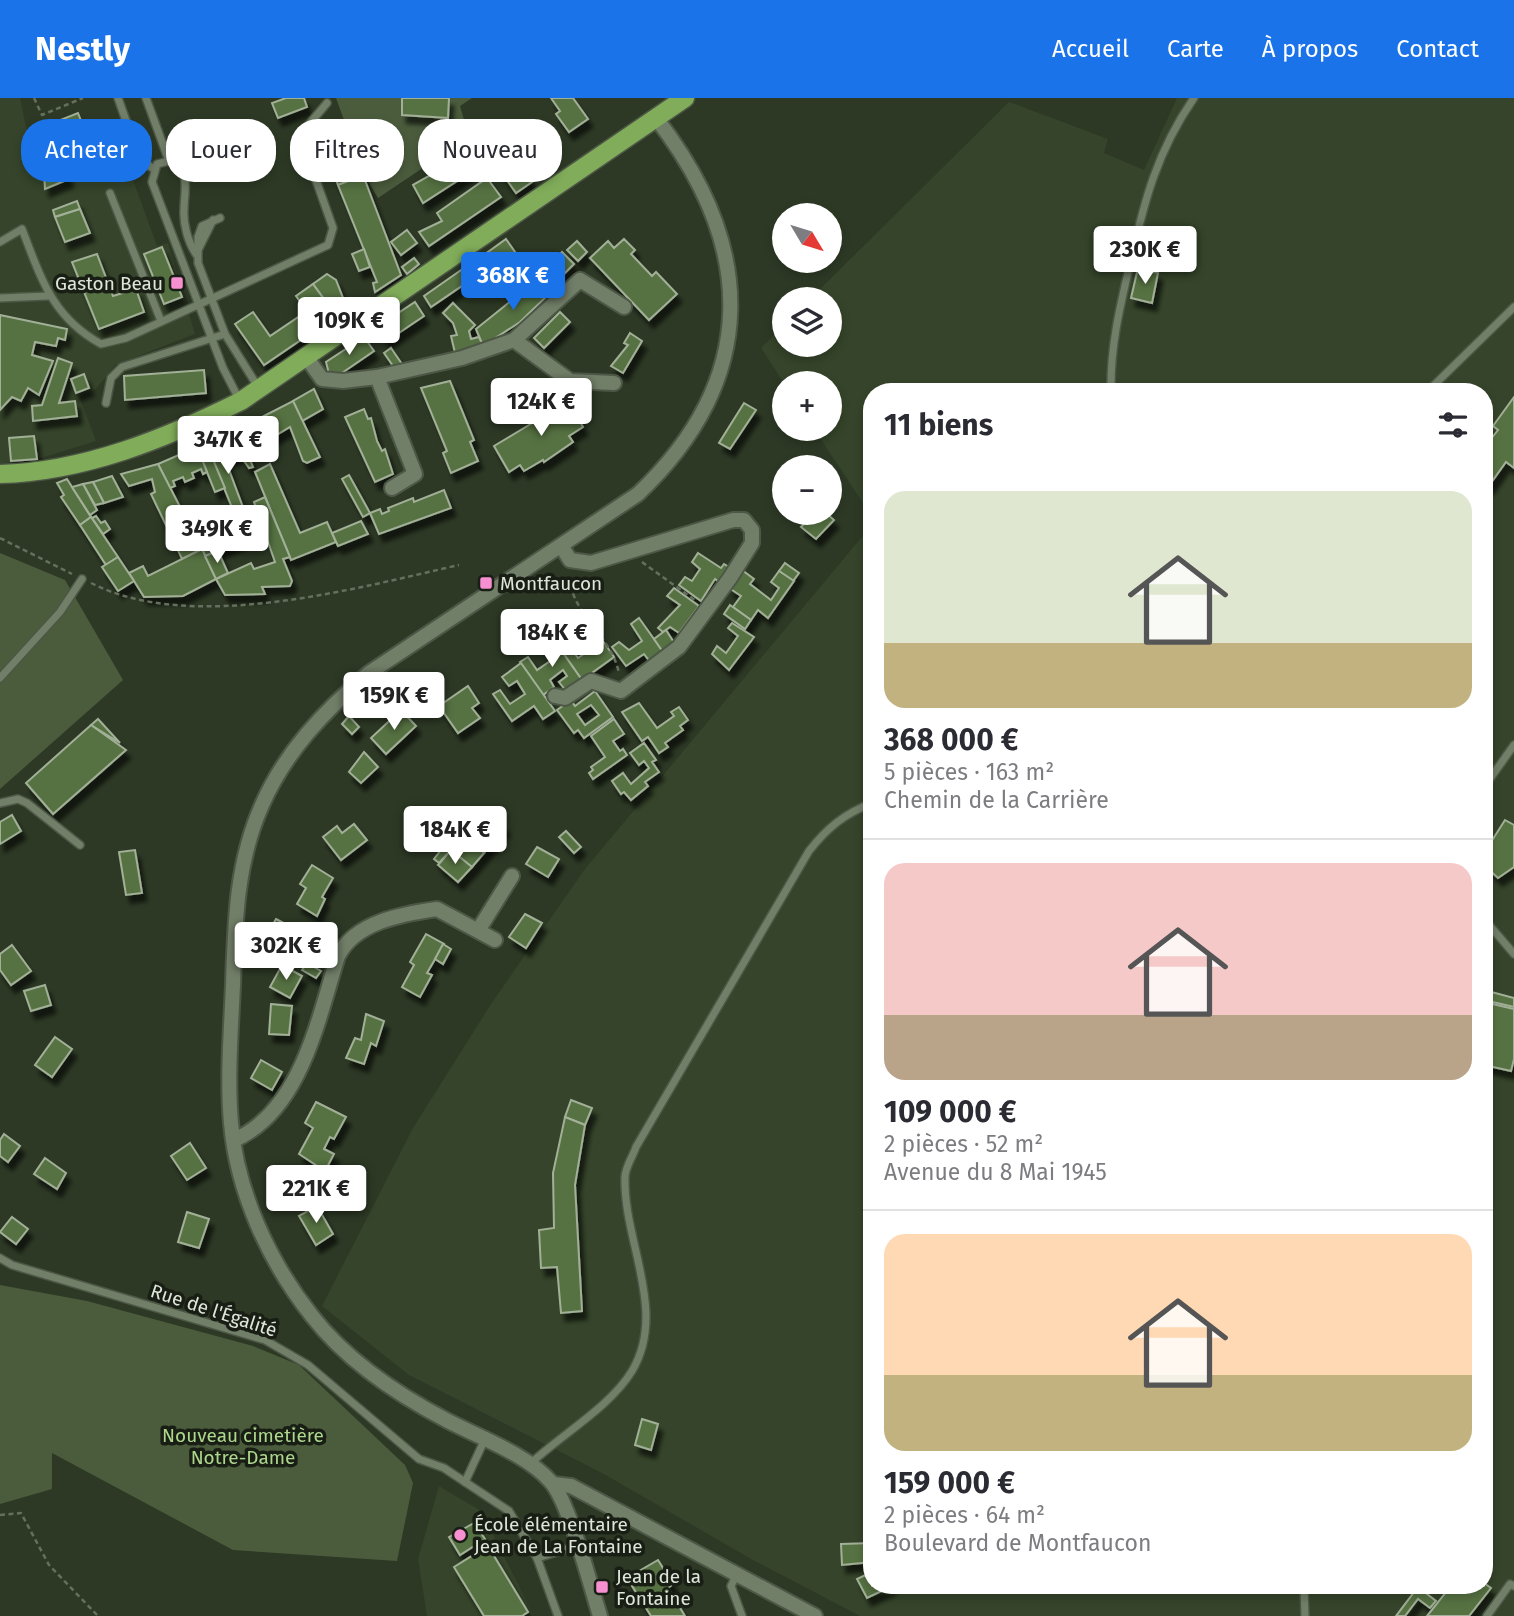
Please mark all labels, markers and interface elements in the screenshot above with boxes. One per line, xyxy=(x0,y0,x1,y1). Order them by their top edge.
text: Nestly xyxy=(35,29,130,69)
text: Accueil xyxy=(1052,35,1129,63)
text: Carte xyxy=(1167,35,1224,63)
text: À propos xyxy=(1262,35,1358,63)
text: Contact xyxy=(1396,35,1479,63)
chip: Acheter xyxy=(21,119,152,182)
chip: Louer xyxy=(166,119,276,182)
chip: Filtres xyxy=(290,119,404,182)
chip: Nouveau xyxy=(418,119,562,182)
north arrow xyxy=(772,203,842,273)
map controls xyxy=(772,203,842,525)
pin: 230K € xyxy=(1088,226,1202,286)
text: 230K € xyxy=(1110,235,1180,263)
pin: 368K € xyxy=(456,252,570,312)
text: 368K € xyxy=(477,261,549,289)
place label: Gaston Beau xyxy=(55,272,163,295)
marker: Gaston Beau xyxy=(169,275,185,291)
button: layers xyxy=(772,287,842,357)
pin: 109K € xyxy=(292,298,406,357)
text: 109K € xyxy=(314,306,384,334)
button: + xyxy=(772,371,842,441)
pin: 124K € xyxy=(484,378,598,438)
text: 124K € xyxy=(507,387,575,415)
icon: filters xyxy=(1434,406,1472,444)
text: 11 biens xyxy=(884,407,993,443)
pin: 347K € xyxy=(171,416,285,476)
text: 347K € xyxy=(194,425,262,453)
button: − xyxy=(772,455,842,525)
pin: 349K € xyxy=(160,505,274,565)
text: 349K € xyxy=(182,514,252,542)
icon: home xyxy=(1115,537,1241,663)
place label: Montfaucon xyxy=(500,572,602,595)
marker: Montfaucon xyxy=(478,575,494,591)
pin: 184K € xyxy=(495,610,609,669)
text: 184K € xyxy=(517,618,587,646)
pin: 159K € xyxy=(337,672,451,732)
text: 159K € xyxy=(359,681,429,709)
text: 368 000 € xyxy=(884,722,1019,758)
text: 5 pièces · 163 m² xyxy=(884,758,1054,786)
text: Chemin de la Carrière xyxy=(884,786,1109,814)
pin: 184K € xyxy=(398,806,512,866)
text: 184K € xyxy=(420,815,490,843)
icon: home xyxy=(1115,909,1241,1035)
pin: 302K € xyxy=(229,922,343,982)
text: 302K € xyxy=(251,931,321,959)
text: 109 000 € xyxy=(884,1094,1017,1130)
text: 2 pièces · 52 m² xyxy=(884,1130,1043,1158)
text: Avenue du 8 Mai 1945 xyxy=(884,1158,1107,1186)
pin: 221K € xyxy=(259,1166,373,1225)
text: 221K € xyxy=(282,1174,350,1202)
street label: Rue de l'Égalité xyxy=(148,1279,280,1342)
icon: home xyxy=(1115,1280,1241,1406)
park label: Nouveau cimetière Notre-Dame xyxy=(162,1424,324,1469)
text: 159 000 € xyxy=(884,1465,1015,1501)
text: 2 pièces · 64 m² xyxy=(884,1501,1045,1529)
place label: École élémentaire Jean de La Fontaine xyxy=(474,1513,643,1558)
marker: École élémentaire Jean de La Fontaine xyxy=(452,1527,468,1543)
text: Boulevard de Montfaucon xyxy=(884,1529,1151,1557)
place label: Jean de la Fontaine xyxy=(616,1565,701,1610)
marker: Jean de la Fontaine xyxy=(594,1579,610,1595)

